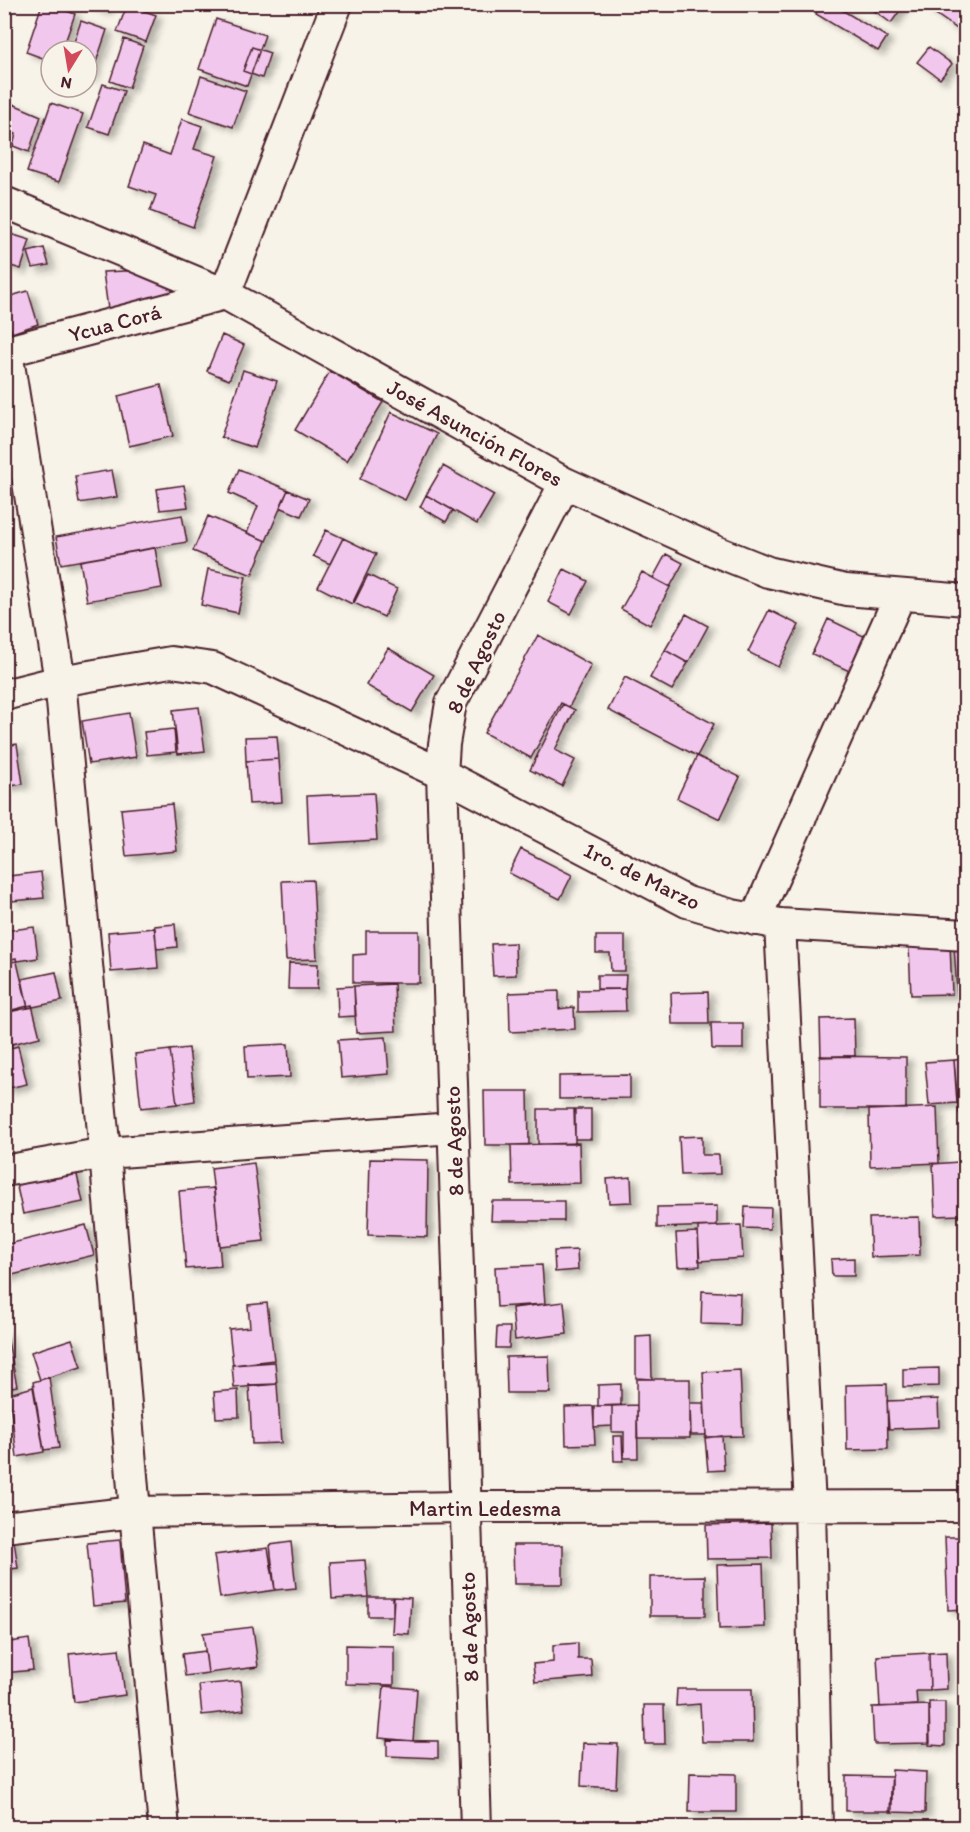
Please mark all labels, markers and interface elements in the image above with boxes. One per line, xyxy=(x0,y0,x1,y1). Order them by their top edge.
north arrow xyxy=(39,39,99,99)
text: N xyxy=(59,73,73,94)
street label: Ycua Corá xyxy=(66,298,165,348)
street label: José Asunción Flores xyxy=(382,373,568,493)
street label: 8 de Agosto xyxy=(440,606,512,718)
street label: 1ro. de Marzo xyxy=(579,836,705,916)
street label: 8 de Agosto xyxy=(439,1085,469,1197)
street label: Martin Ledesma xyxy=(409,1495,561,1522)
street label: 8 de Agosto xyxy=(454,1571,484,1683)

